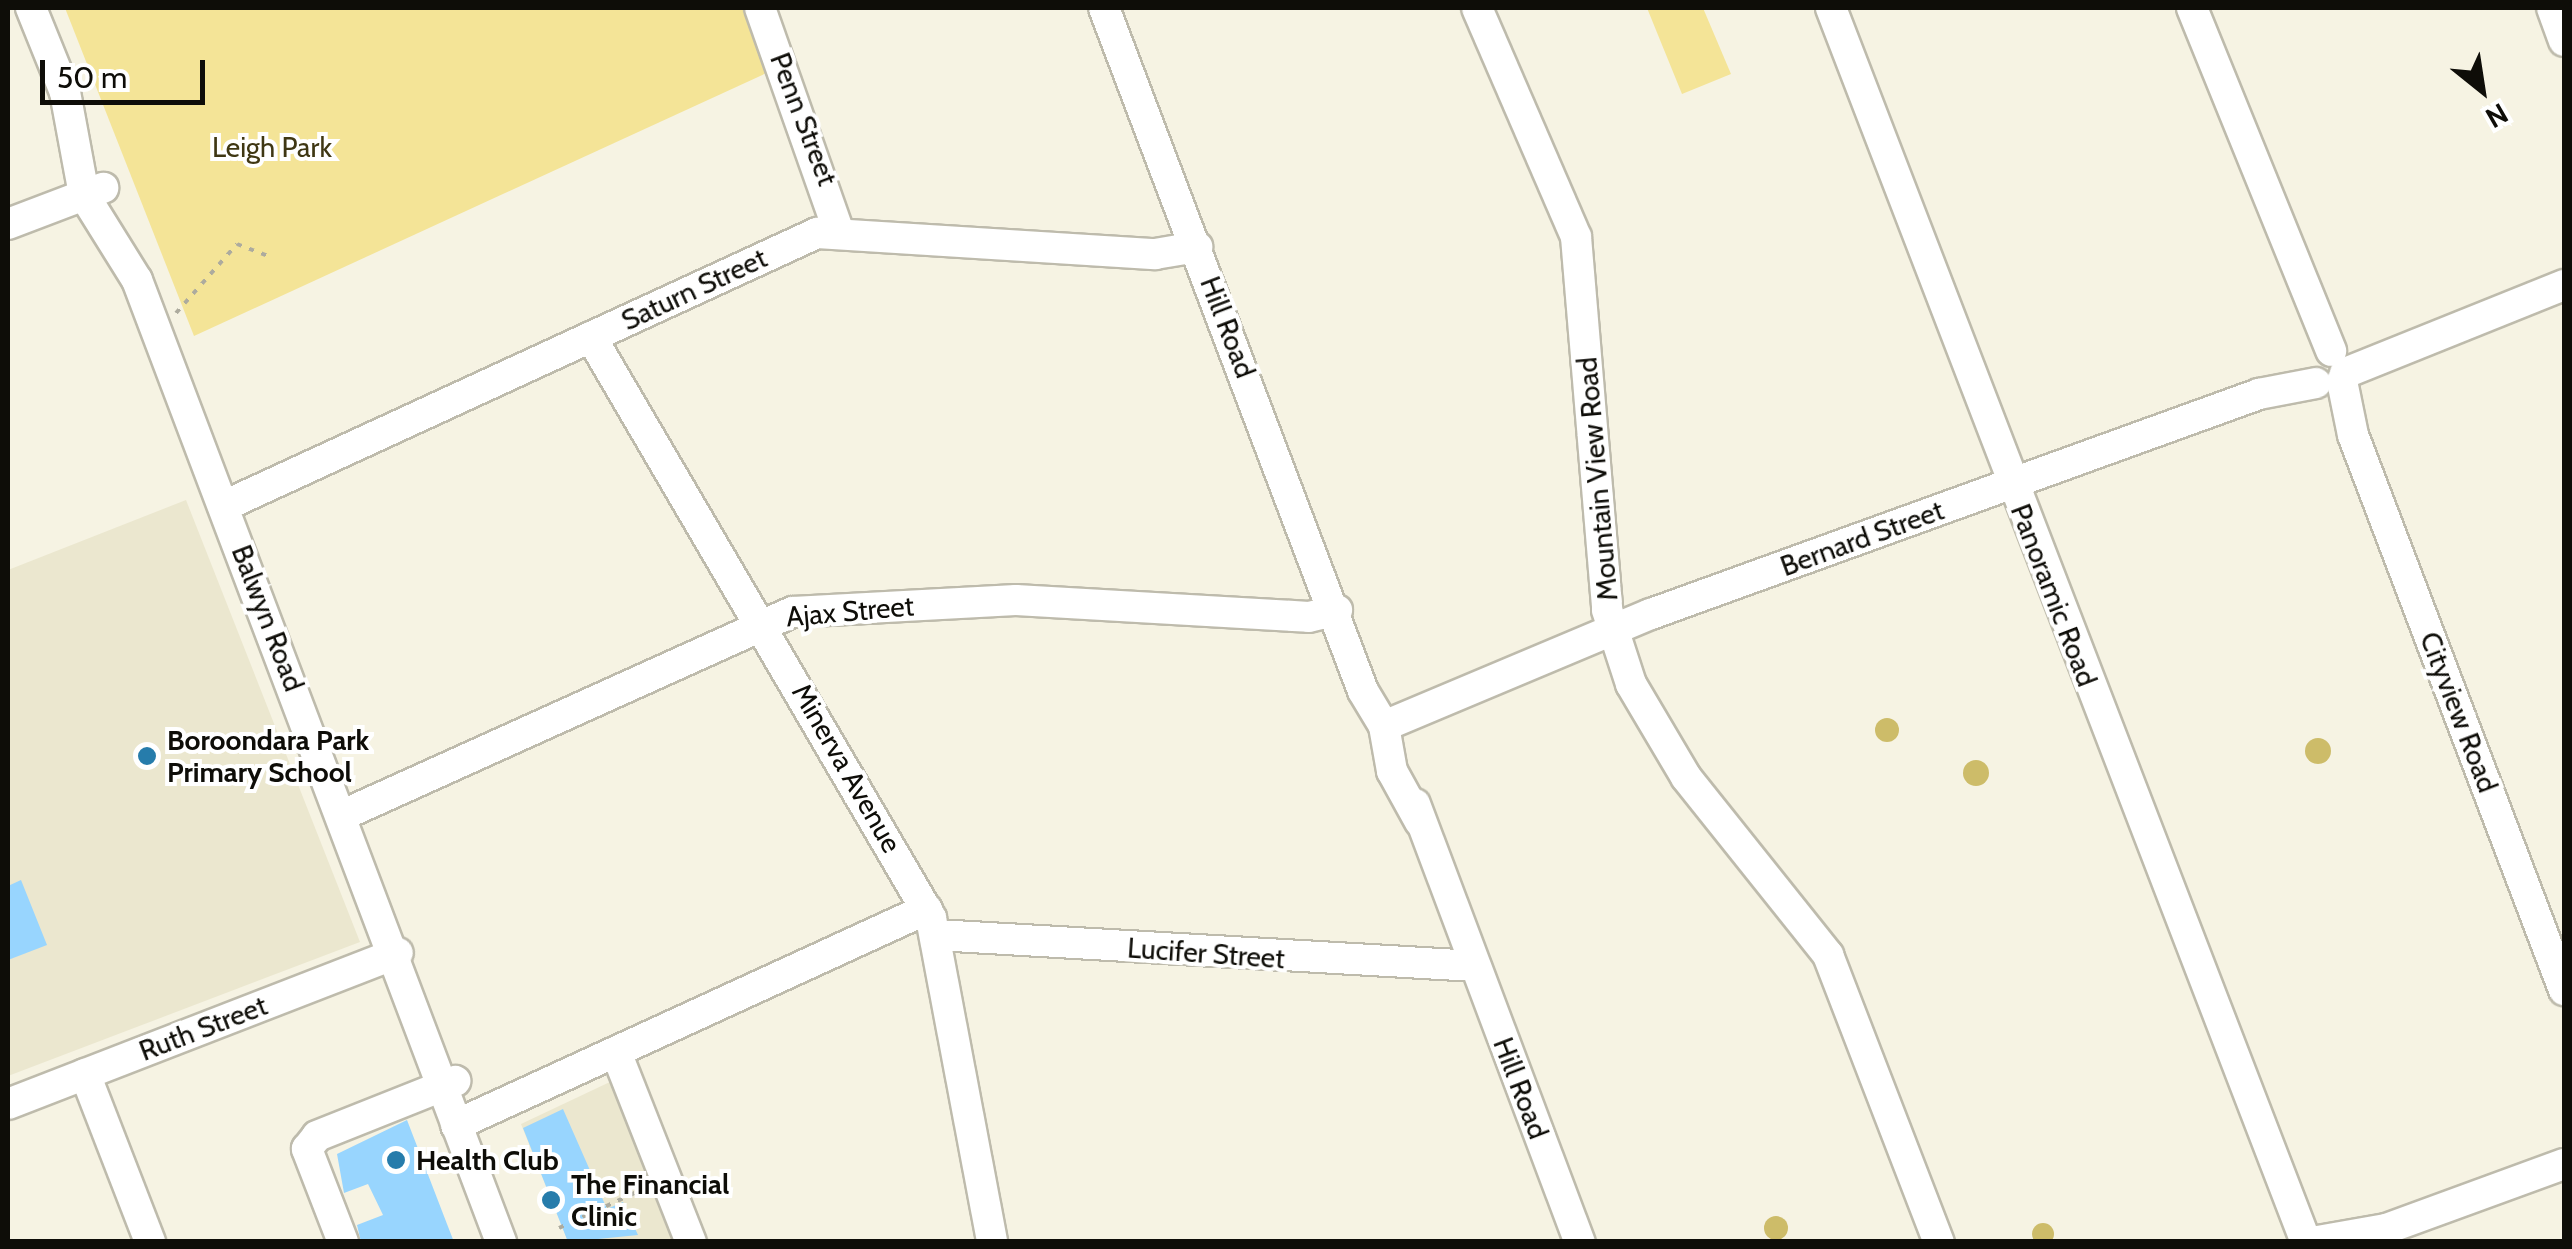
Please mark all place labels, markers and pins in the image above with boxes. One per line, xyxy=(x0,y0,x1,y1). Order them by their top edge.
place label: Boroondara Park Primary School xyxy=(167,723,369,789)
marker: Boroondara Park Primary School xyxy=(136,745,158,767)
place label: Health Club xyxy=(416,1143,559,1177)
marker: Health Club xyxy=(385,1149,407,1171)
place label: The Financial Clinic xyxy=(571,1167,729,1233)
marker: The Financial Clinic xyxy=(540,1189,562,1211)

